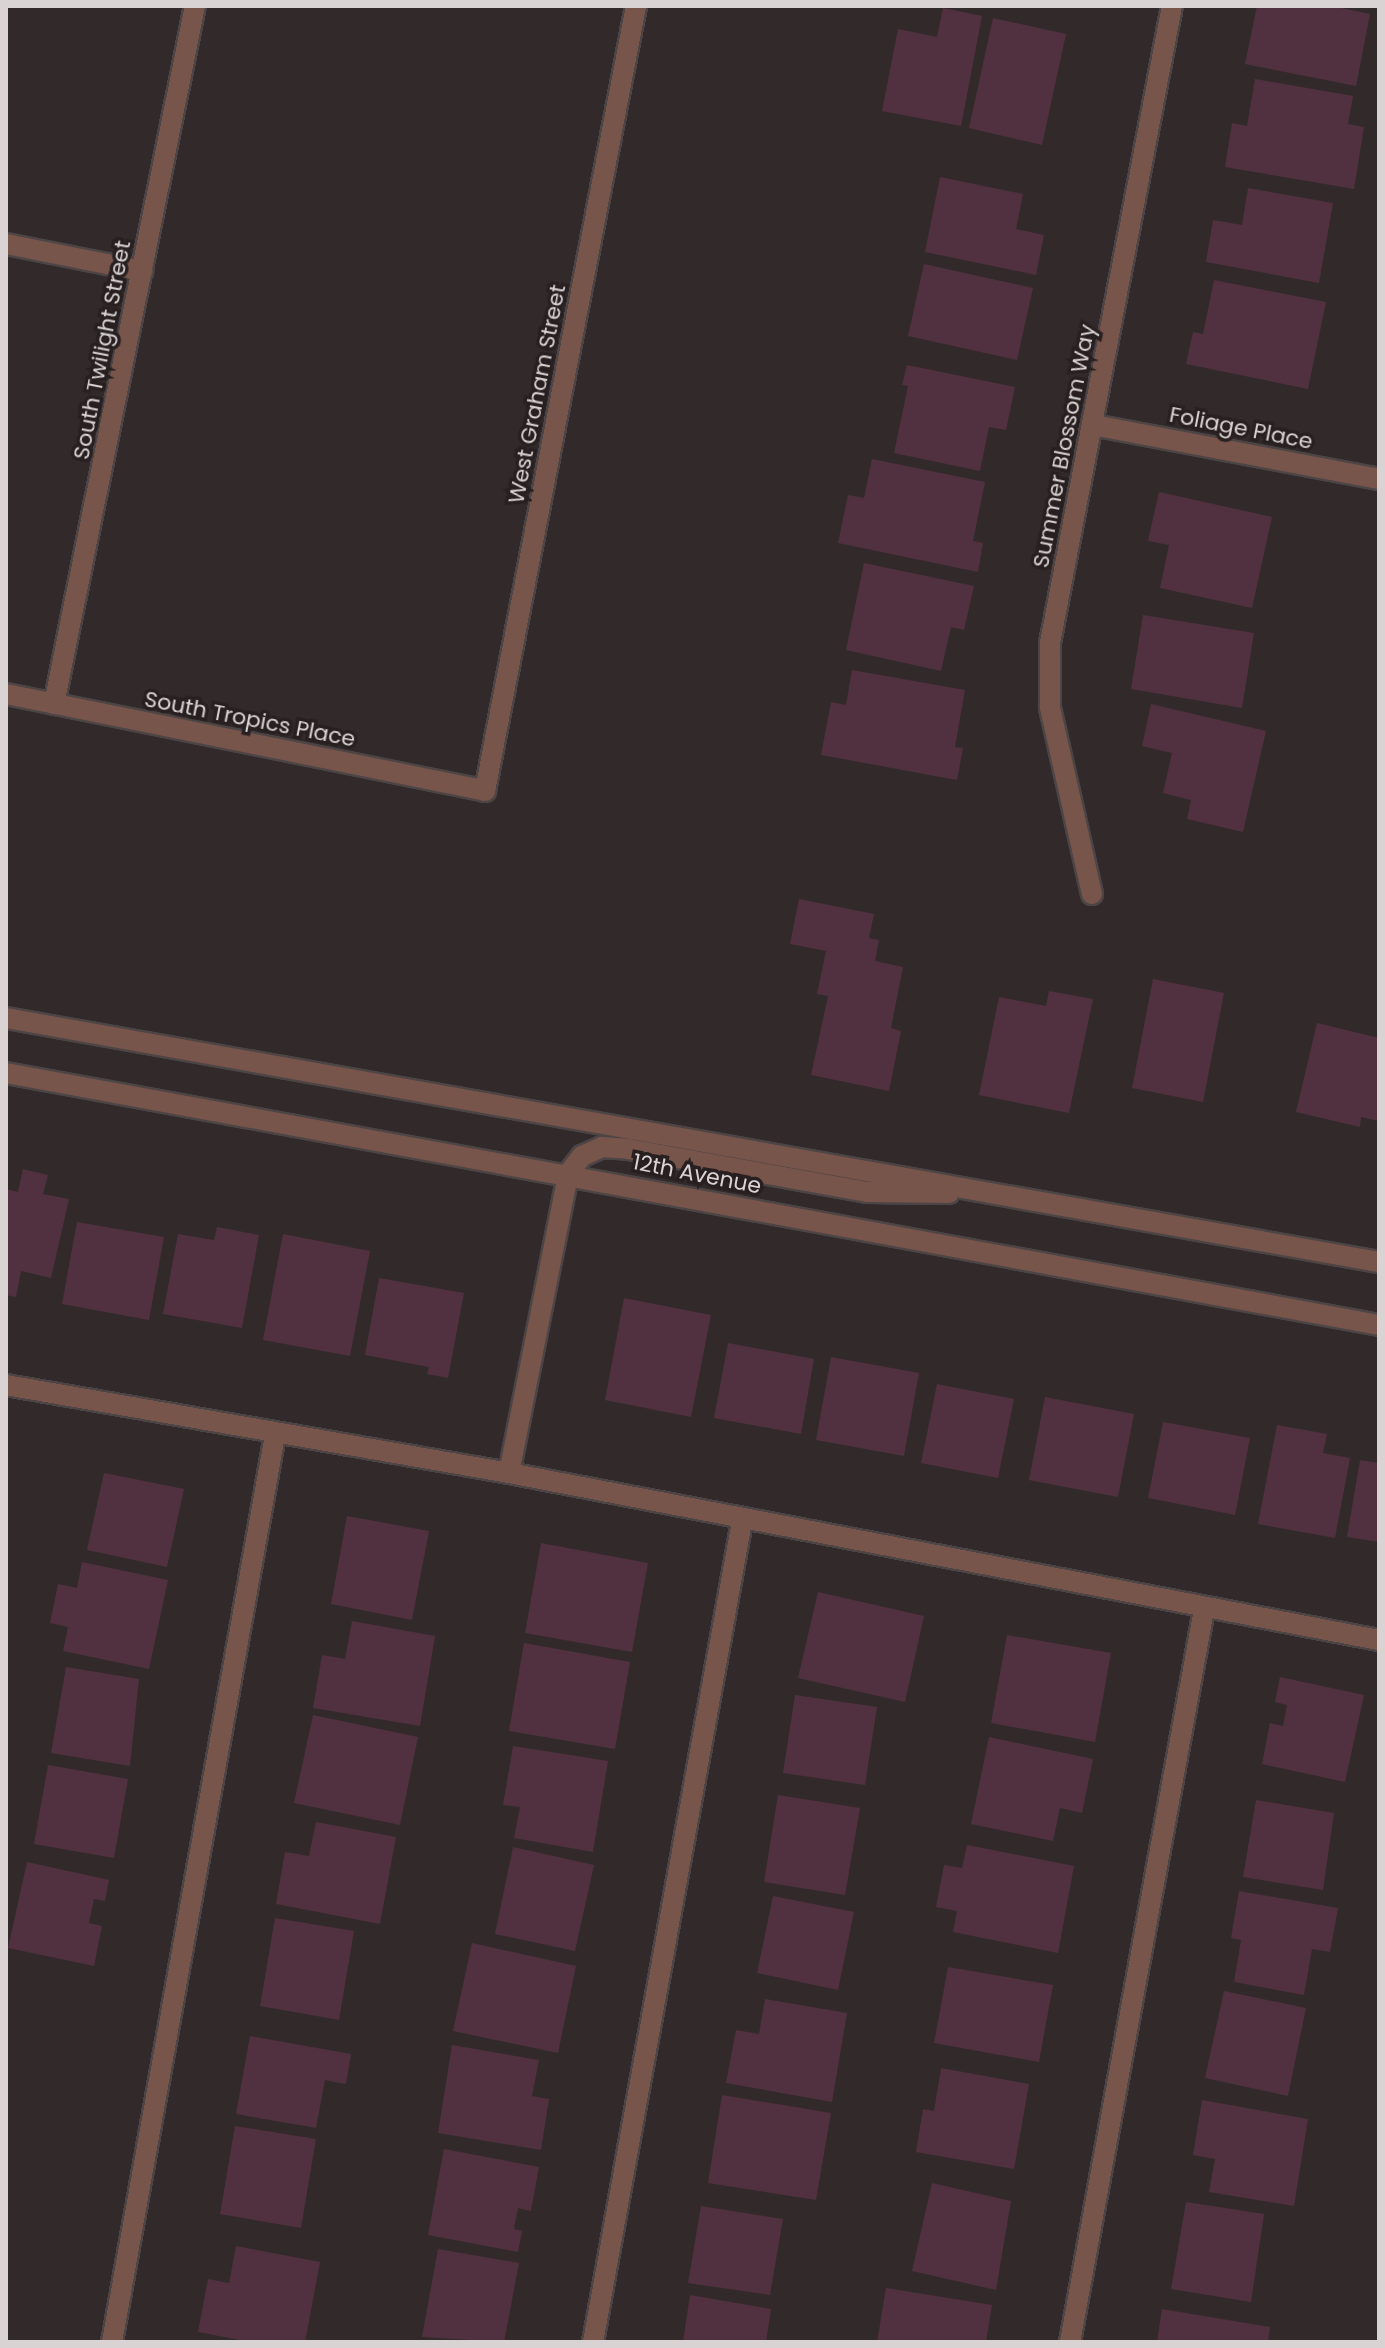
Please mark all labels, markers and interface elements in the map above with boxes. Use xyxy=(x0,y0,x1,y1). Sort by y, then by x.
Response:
street label: South Twilight Street xyxy=(68,238,136,462)
street label: West Graham Street xyxy=(503,282,571,506)
street label: Summer Blossom Way xyxy=(1027,322,1101,570)
street label: Foliage Place xyxy=(1167,401,1315,455)
street label: South Tropics Place xyxy=(142,686,358,752)
street label: 12th Avenue xyxy=(631,1149,763,1199)

